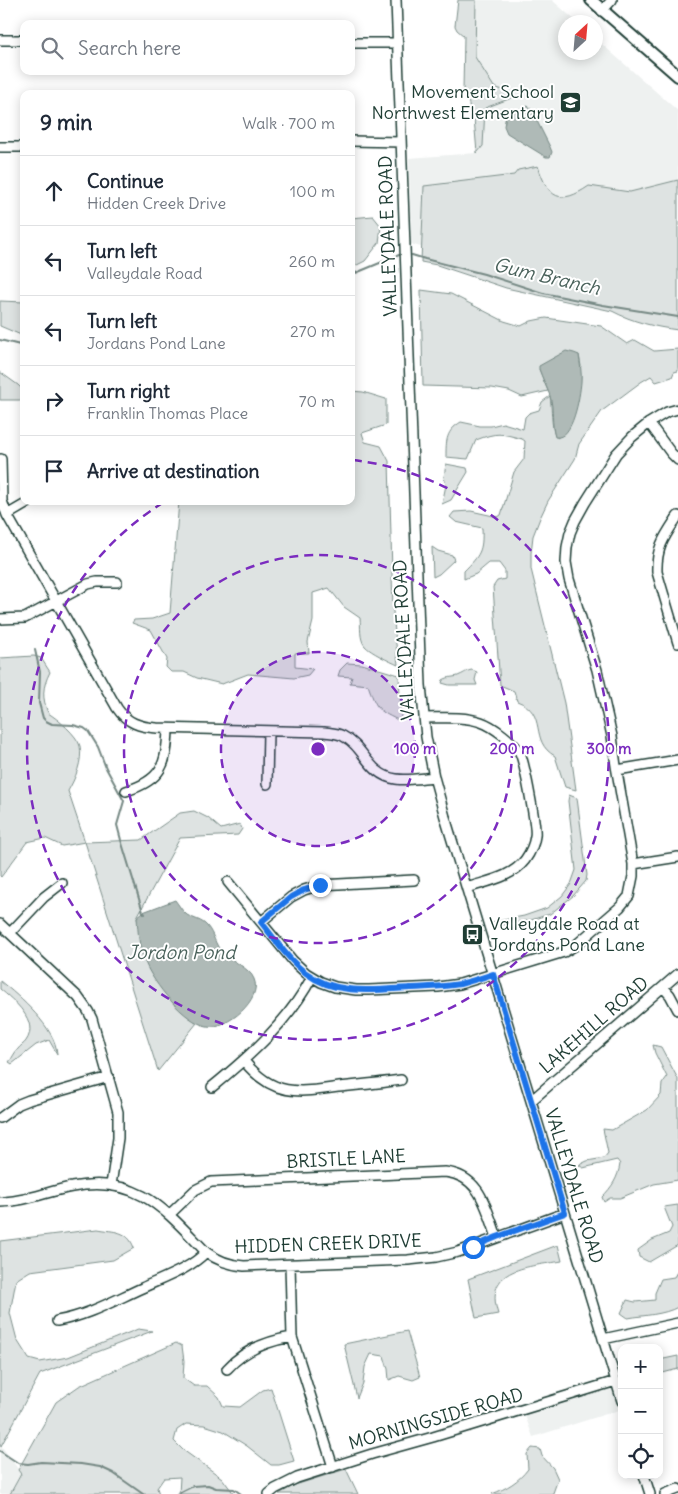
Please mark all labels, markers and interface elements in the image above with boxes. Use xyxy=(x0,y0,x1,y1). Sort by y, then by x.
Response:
north arrow xyxy=(558,15,603,60)
search box xyxy=(20,20,355,75)
icon: search xyxy=(38,34,66,62)
text: Search here xyxy=(78,36,181,60)
place label: Movement School Northwest Elementary xyxy=(372,80,554,124)
school or university icon: Movement School Northwest Elementary xyxy=(558,90,582,114)
text: 9 min xyxy=(40,109,92,136)
text: Walk · 700 m xyxy=(242,113,335,133)
street label: VALLEYDALE ROAD xyxy=(373,155,402,317)
text: Continue xyxy=(87,169,164,193)
icon: ahead xyxy=(40,177,68,205)
text: 100 m xyxy=(290,181,335,201)
text: Hidden Creek Drive xyxy=(87,193,226,213)
text: Turn left xyxy=(87,239,157,263)
icon: left xyxy=(40,247,68,275)
text: 260 m xyxy=(289,251,335,271)
water label: Gum Branch xyxy=(491,252,604,300)
text: Valleydale Road xyxy=(87,263,202,283)
text: Turn left xyxy=(87,309,157,333)
icon: left xyxy=(40,317,68,345)
text: 270 m xyxy=(290,321,335,341)
text: Jordans Pond Lane xyxy=(87,333,226,353)
text: Turn right xyxy=(87,379,170,403)
icon: right xyxy=(40,387,68,415)
text: 70 m xyxy=(299,391,335,411)
text: Franklin Thomas Place xyxy=(87,403,248,423)
icon: arrive xyxy=(40,457,68,485)
text: Arrive at destination xyxy=(87,459,260,483)
street label: VALLEYDALE ROAD xyxy=(388,559,419,721)
text: 100 m xyxy=(394,739,436,758)
text: 200 m xyxy=(490,739,534,758)
text: 300 m xyxy=(587,739,632,758)
centre of rings xyxy=(309,740,327,758)
route end xyxy=(309,874,332,897)
place label: Valleydale Road at Jordans Pond Lane xyxy=(489,912,645,956)
bus stop icon: Valleydale Road at Jordans Pond Lane xyxy=(461,922,485,946)
water label: Jordon Pond xyxy=(126,940,238,964)
street label: LAKEHILL ROAD xyxy=(534,971,653,1078)
street label: VALLEYDALE ROAD xyxy=(540,1105,609,1266)
street label: BRISTLE LANE xyxy=(286,1144,406,1173)
street label: HIDDEN CREEK DRIVE xyxy=(234,1229,422,1258)
route start xyxy=(462,1236,485,1259)
map controls xyxy=(618,1344,663,1479)
button: + xyxy=(618,1344,663,1389)
street label: MORNINGSIDE ROAD xyxy=(346,1383,526,1454)
button: − xyxy=(618,1389,663,1434)
button: locate xyxy=(618,1434,663,1479)

